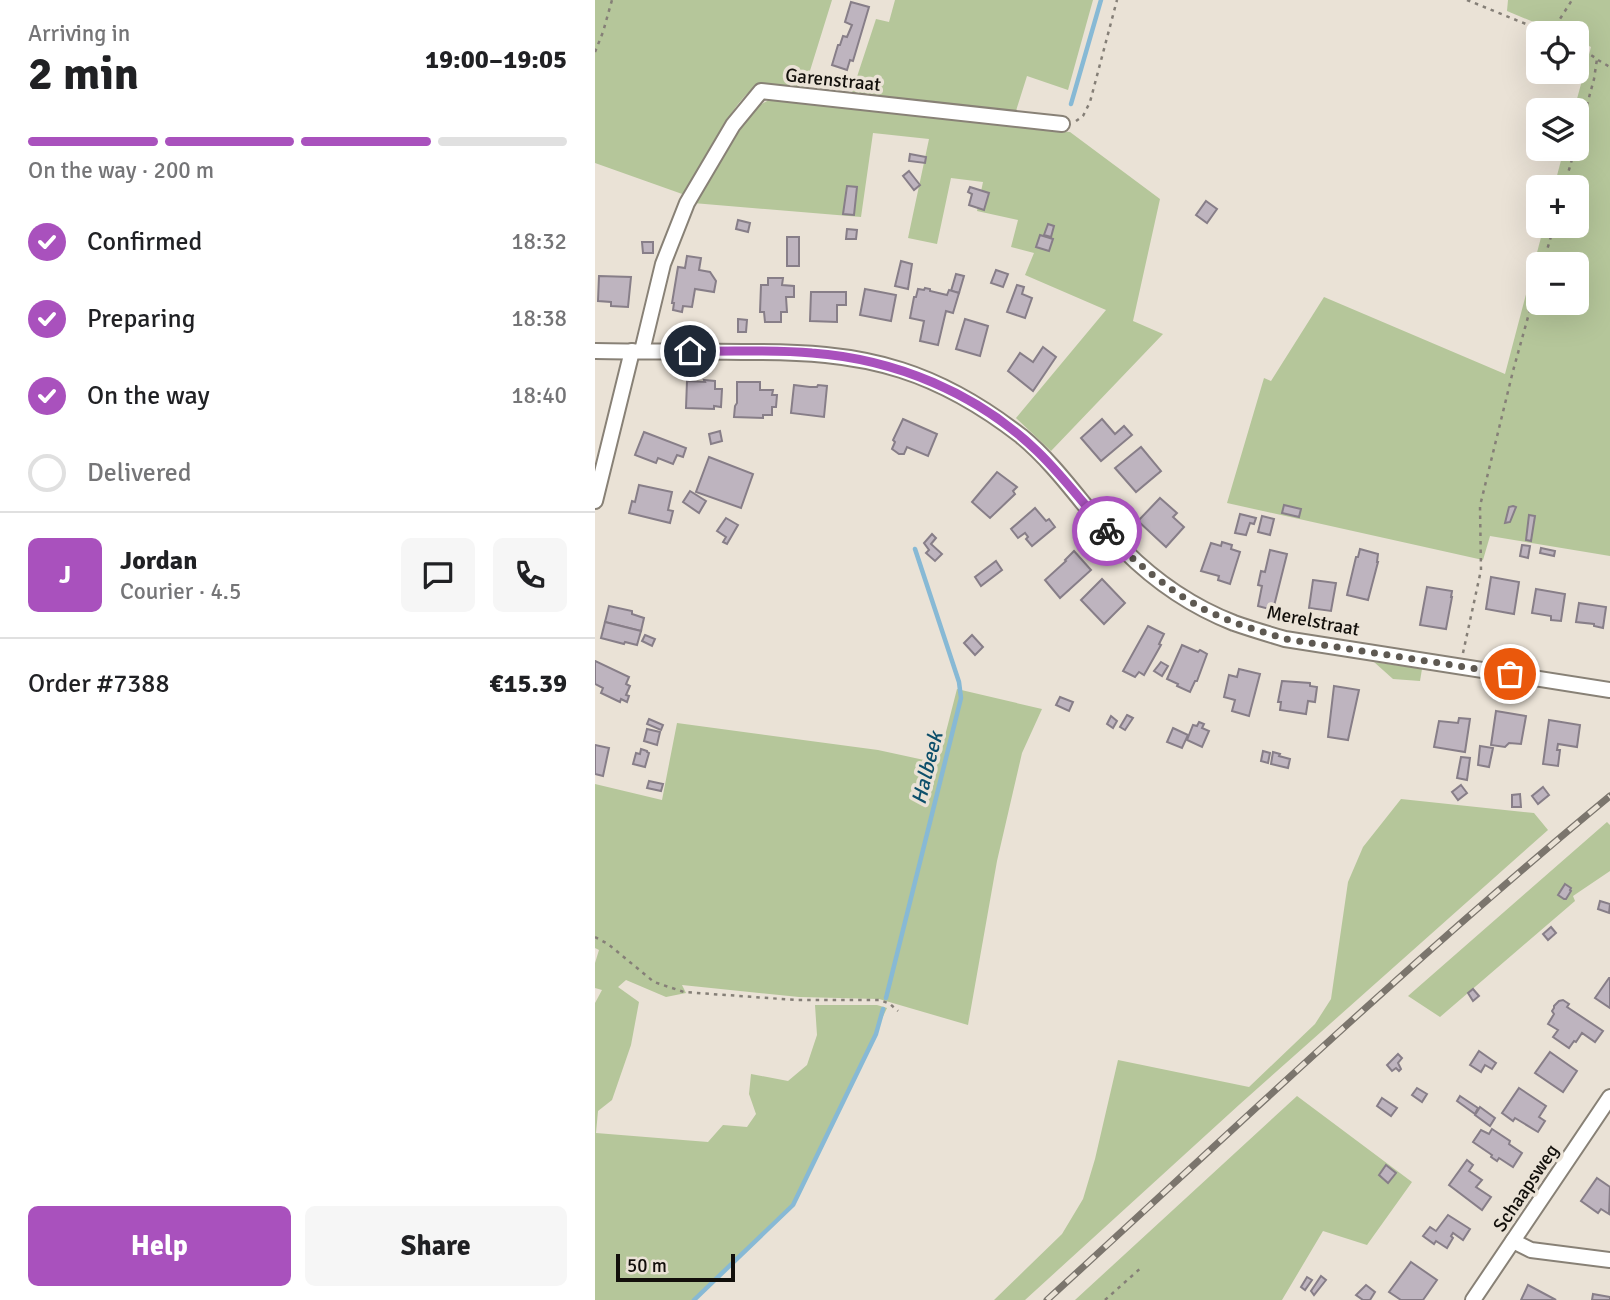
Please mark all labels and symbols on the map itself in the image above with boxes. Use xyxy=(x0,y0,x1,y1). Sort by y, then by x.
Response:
street label: Garenstraat xyxy=(784,63,882,97)
pin xyxy=(660,321,720,381)
courier xyxy=(1072,496,1142,566)
street label: Merelstraat xyxy=(1265,600,1362,642)
pin xyxy=(1480,644,1540,704)
water label: Halbeek xyxy=(905,727,949,807)
street label: Schaapsweg xyxy=(1488,1140,1564,1236)
scale bar xyxy=(616,1251,735,1283)

